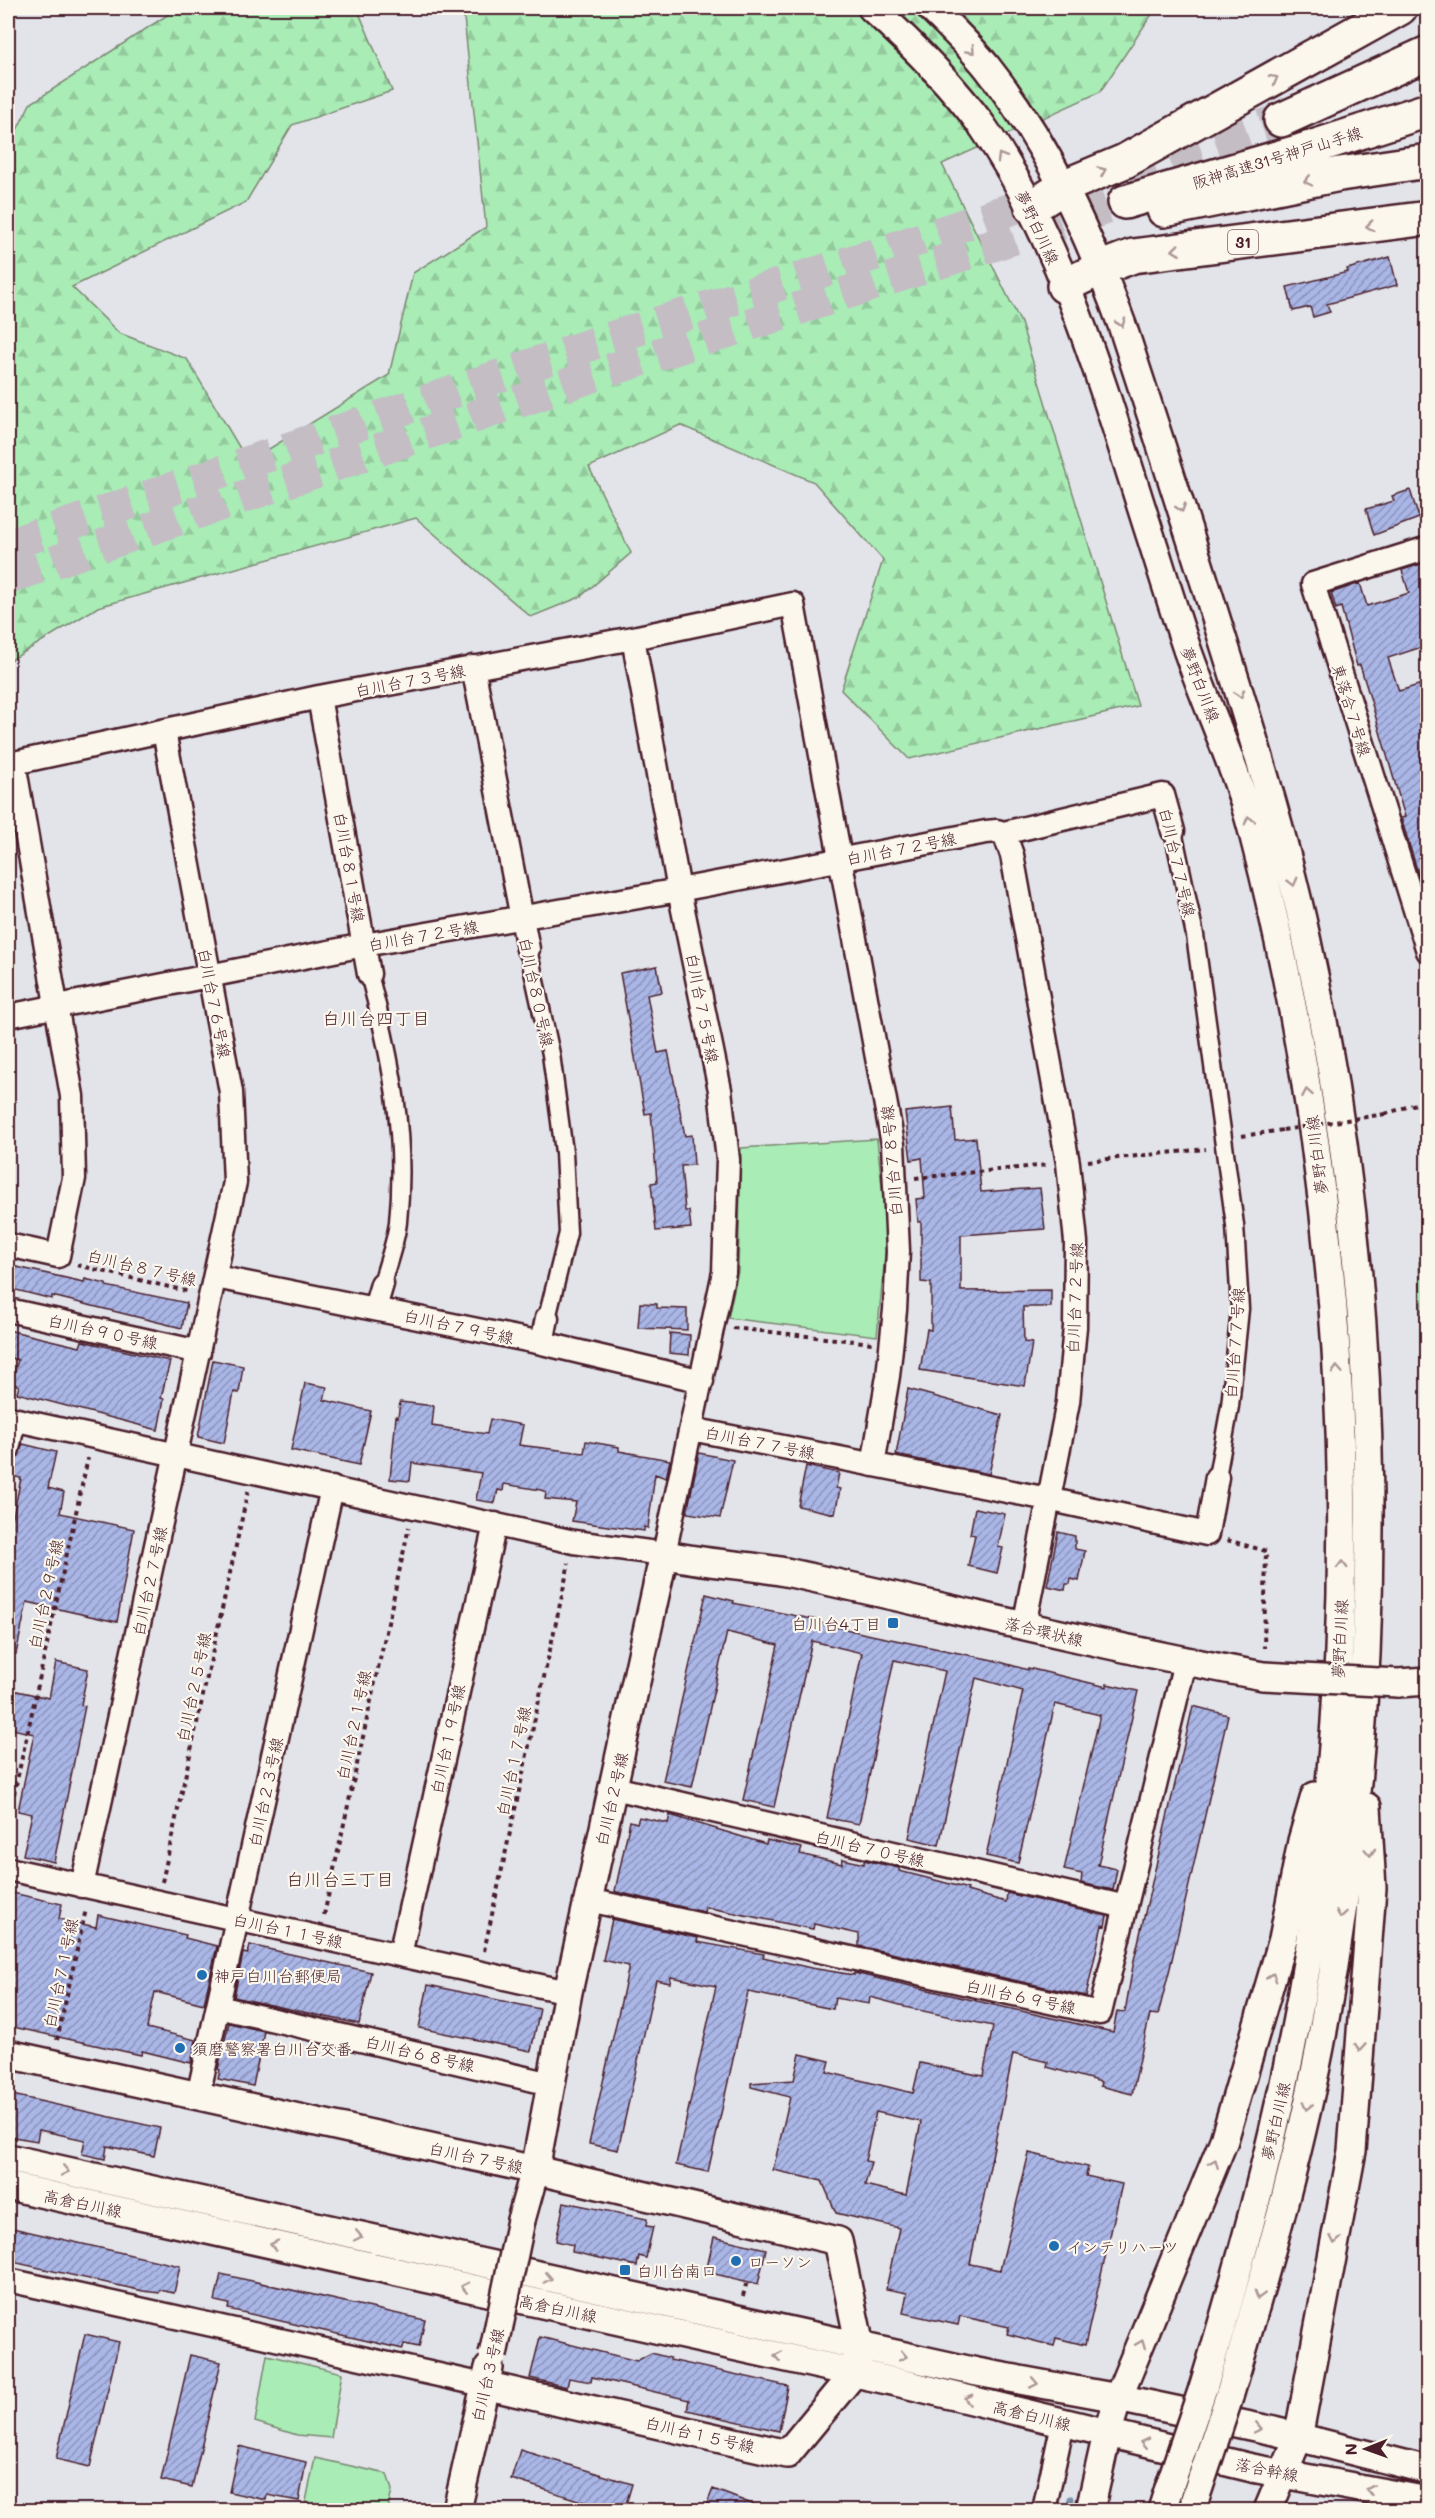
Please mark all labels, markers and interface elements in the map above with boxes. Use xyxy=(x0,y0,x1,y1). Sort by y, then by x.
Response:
one-way arrow xyxy=(964,43,975,54)
one-way arrow xyxy=(1268,75,1278,86)
street label: 阪神高速31号神戸山手線 xyxy=(1190,121,1364,193)
one-way arrow xyxy=(997,153,1009,163)
one-way arrow xyxy=(1096,166,1107,178)
one-way arrow xyxy=(1303,174,1313,187)
street label: 夢野白川線 xyxy=(1012,186,1064,268)
one-way arrow xyxy=(1365,220,1374,232)
road number: 31 xyxy=(1228,230,1258,254)
one-way arrow xyxy=(1172,244,1181,256)
one-way arrow xyxy=(1114,317,1127,328)
one-way arrow xyxy=(1174,502,1186,513)
street label: 夢野白川線 xyxy=(1177,643,1225,725)
street label: 白川台７３号線 xyxy=(353,659,467,701)
street label: 東落合７号線 xyxy=(1328,661,1376,759)
one-way arrow xyxy=(1233,688,1245,699)
street label: 白川台７７号線 xyxy=(1155,805,1201,919)
street label: 白川台８１号線 xyxy=(330,810,370,924)
one-way arrow xyxy=(1244,815,1256,826)
street label: 白川台７２号線 xyxy=(844,827,958,869)
one-way arrow xyxy=(1285,877,1298,887)
street label: 白川台７２号線 xyxy=(366,915,480,955)
street label: 白川台８０号線 xyxy=(515,935,559,1049)
street label: 白川台７６号線 xyxy=(194,946,236,1060)
street label: 白川台７５号線 xyxy=(682,951,724,1065)
district label: 白川台四丁目 xyxy=(322,1006,430,1030)
one-way arrow xyxy=(1301,1088,1314,1098)
street label: 白川台７８号線 xyxy=(876,1104,906,1218)
street label: 夢野白川線 xyxy=(1301,1114,1331,1196)
street label: 白川台７２号線 xyxy=(1062,1242,1086,1354)
street label: 白川台８７号線 xyxy=(85,1244,199,1290)
street label: 白川台７７号線 xyxy=(1220,1286,1248,1400)
street label: 白川台７９号線 xyxy=(402,1304,516,1348)
street label: 白川台９０号線 xyxy=(46,1309,160,1353)
one-way arrow xyxy=(1331,1365,1344,1374)
street label: 白川台７７号線 xyxy=(703,1421,817,1463)
street label: 白川台２７号線 xyxy=(127,1524,171,1638)
street label: 白川台２９号線 xyxy=(23,1537,67,1651)
one-way arrow xyxy=(1336,1560,1348,1569)
street label: 夢野白川線 xyxy=(1326,1598,1352,1680)
street label: 落合環状線 xyxy=(1003,1612,1085,1650)
place label: 白川台4丁目 xyxy=(792,1613,881,1634)
marker: 白川台4丁目 xyxy=(886,1616,900,1630)
street label: 白川台２５号線 xyxy=(171,1630,215,1744)
street label: 白川台２１号線 xyxy=(331,1668,375,1782)
street label: 白川台１９号線 xyxy=(425,1682,469,1796)
street label: 白川台１７号線 xyxy=(491,1704,535,1818)
street label: 白川台２３号線 xyxy=(243,1735,287,1849)
street label: 白川台２号線 xyxy=(590,1750,632,1848)
street label: 白川台７０号線 xyxy=(813,1825,927,1871)
one-way arrow xyxy=(1363,1848,1376,1857)
district label: 白川台三丁目 xyxy=(286,1867,394,1891)
street label: 白川台１１号線 xyxy=(231,1908,345,1952)
one-way arrow xyxy=(1336,1909,1348,1919)
street label: 白川台７１号線 xyxy=(38,1916,82,2030)
place label: 神戸白川台郵便局 xyxy=(214,1965,342,1986)
marker: 神戸白川台郵便局 xyxy=(195,1968,209,1982)
one-way arrow xyxy=(1265,1972,1277,1983)
street label: 白川台６９号線 xyxy=(964,1974,1078,2018)
street label: 白川台６８号線 xyxy=(363,2030,477,2076)
place label: 須磨警察署白川台交番 xyxy=(192,2038,352,2059)
marker: 須磨警察署白川台交番 xyxy=(173,2041,187,2055)
one-way arrow xyxy=(1354,2042,1367,2051)
street label: 夢野白川線 xyxy=(1256,2080,1294,2162)
one-way arrow xyxy=(1301,2101,1314,2111)
street label: 白川台７号線 xyxy=(427,2137,525,2177)
one-way arrow xyxy=(1207,2158,1219,2169)
one-way arrow xyxy=(59,2164,69,2177)
street label: 高倉白川線 xyxy=(42,2184,124,2222)
one-way arrow xyxy=(352,2228,362,2241)
one-way arrow xyxy=(1329,2234,1342,2244)
place label: インテリハーツ xyxy=(1066,2236,1179,2257)
one-way arrow xyxy=(270,2239,280,2252)
marker: インテリハーツ xyxy=(1047,2239,1061,2253)
place label: ローソン xyxy=(748,2251,812,2272)
marker: ローソン xyxy=(729,2254,743,2268)
place label: 白川台南口 xyxy=(637,2260,717,2281)
marker: 白川台南口 xyxy=(618,2263,632,2277)
one-way arrow xyxy=(543,2270,553,2283)
one-way arrow xyxy=(460,2281,470,2294)
street label: 高倉白川線 xyxy=(517,2289,599,2327)
one-way arrow xyxy=(1254,2289,1266,2300)
street label: 白川台３号線 xyxy=(466,2326,508,2424)
one-way arrow xyxy=(1134,2339,1146,2350)
one-way arrow xyxy=(897,2348,907,2361)
one-way arrow xyxy=(773,2351,783,2364)
one-way arrow xyxy=(1029,2376,1039,2389)
one-way arrow xyxy=(964,2394,974,2407)
street label: 高倉白川線 xyxy=(991,2395,1073,2435)
street label: 白川台１５号線 xyxy=(643,2411,757,2457)
north arrow xyxy=(1336,2419,1396,2479)
one-way arrow xyxy=(1252,2420,1262,2433)
one-way arrow xyxy=(1140,2437,1150,2450)
text: N xyxy=(1340,2443,1361,2456)
street label: 落合幹線 xyxy=(1234,2453,1300,2485)
one-way arrow xyxy=(1365,2484,1375,2497)

